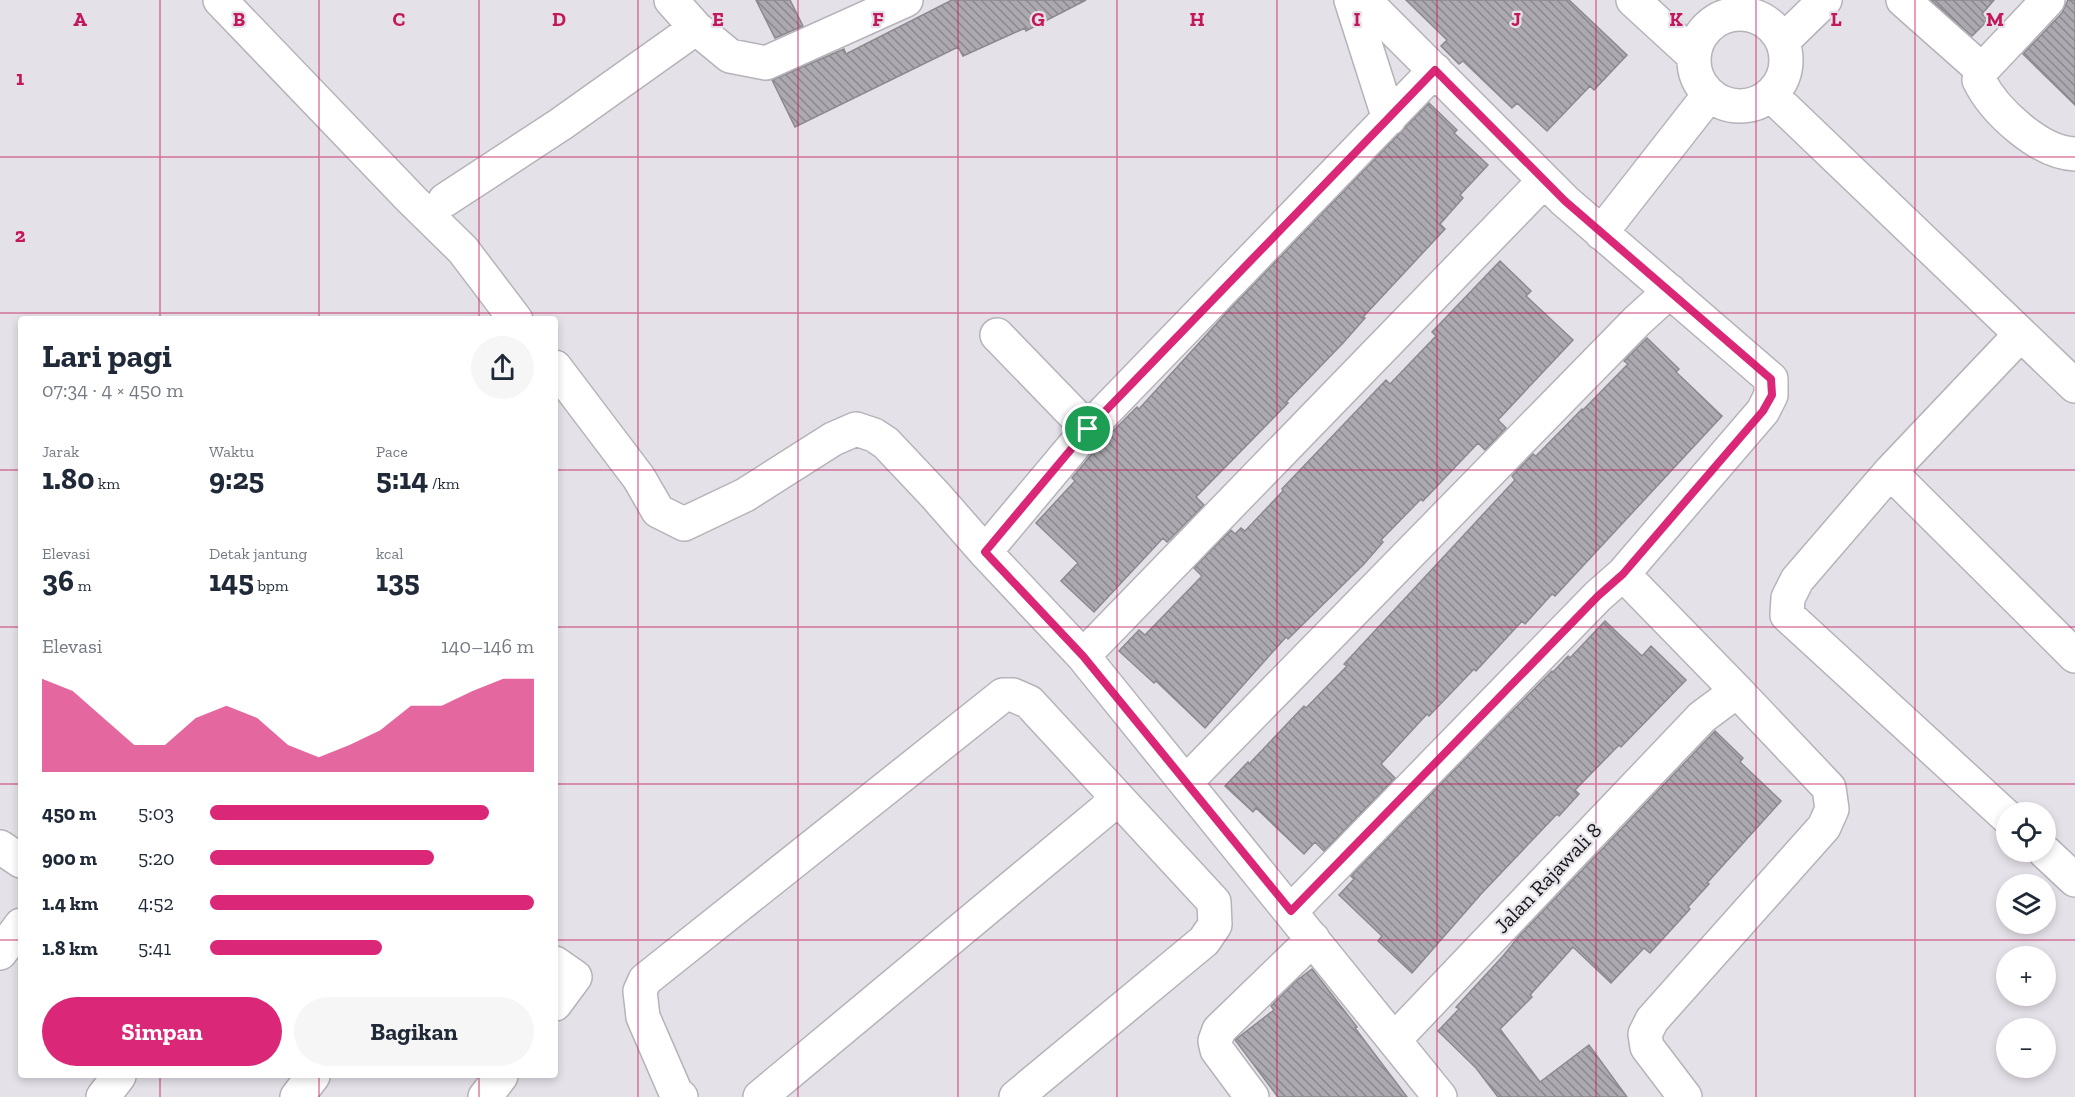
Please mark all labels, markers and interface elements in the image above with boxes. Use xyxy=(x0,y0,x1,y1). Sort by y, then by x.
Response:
text: A xyxy=(73,7,87,31)
text: B xyxy=(233,7,245,31)
text: C xyxy=(393,7,406,31)
text: D xyxy=(552,7,566,31)
text: E xyxy=(712,7,724,31)
text: F xyxy=(872,7,884,31)
text: G xyxy=(1031,7,1045,31)
text: H xyxy=(1189,7,1205,31)
text: I xyxy=(1353,7,1361,31)
text: J xyxy=(1511,7,1521,31)
text: K xyxy=(1669,7,1683,31)
text: L xyxy=(1830,7,1842,31)
text: M xyxy=(1986,7,2004,31)
text: 1 xyxy=(16,66,24,90)
text: 2 xyxy=(15,223,26,247)
text: Lari pagi xyxy=(42,336,172,375)
button: share xyxy=(471,336,534,399)
text: 07:34 · 4 × 450 m xyxy=(42,378,183,402)
pin xyxy=(1062,403,1113,454)
icon: arrive xyxy=(1071,412,1104,445)
text: Jarak xyxy=(42,442,79,461)
text: Waktu xyxy=(209,442,254,461)
text: Pace xyxy=(376,442,408,461)
text: 1.80 xyxy=(42,461,94,497)
text: 9:25 xyxy=(209,461,264,497)
text: 5:14 xyxy=(376,461,428,497)
text: km xyxy=(94,474,120,493)
text: /km xyxy=(428,474,460,493)
text: Elevasi xyxy=(42,544,90,563)
text: Detak jantung xyxy=(209,544,307,563)
text: kcal xyxy=(376,544,403,563)
text: 36 xyxy=(42,563,74,599)
text: 145 xyxy=(209,563,254,599)
text: 135 xyxy=(376,563,420,599)
text: m xyxy=(74,576,92,595)
text: bpm xyxy=(254,576,289,595)
text: Elevasi xyxy=(42,634,102,658)
text: 140–146 m xyxy=(441,634,534,658)
text: 450 m xyxy=(42,801,97,825)
text: 5:03 xyxy=(138,801,174,825)
map controls xyxy=(1996,802,2056,1078)
button: locate xyxy=(1996,802,2056,862)
street label: Jalan Rajawali 8 xyxy=(1489,817,1607,939)
text: 900 m xyxy=(42,846,97,870)
text: 5:20 xyxy=(138,846,175,870)
button: layers xyxy=(1996,874,2056,934)
text: 1.4 km xyxy=(42,891,98,915)
text: 4:52 xyxy=(138,891,174,915)
text: 1.8 km xyxy=(42,936,98,960)
text: 5:41 xyxy=(138,936,171,960)
button: + xyxy=(1996,946,2056,1006)
button: Simpan xyxy=(42,997,282,1066)
button: Bagikan xyxy=(294,997,534,1066)
button: − xyxy=(1996,1018,2056,1078)

